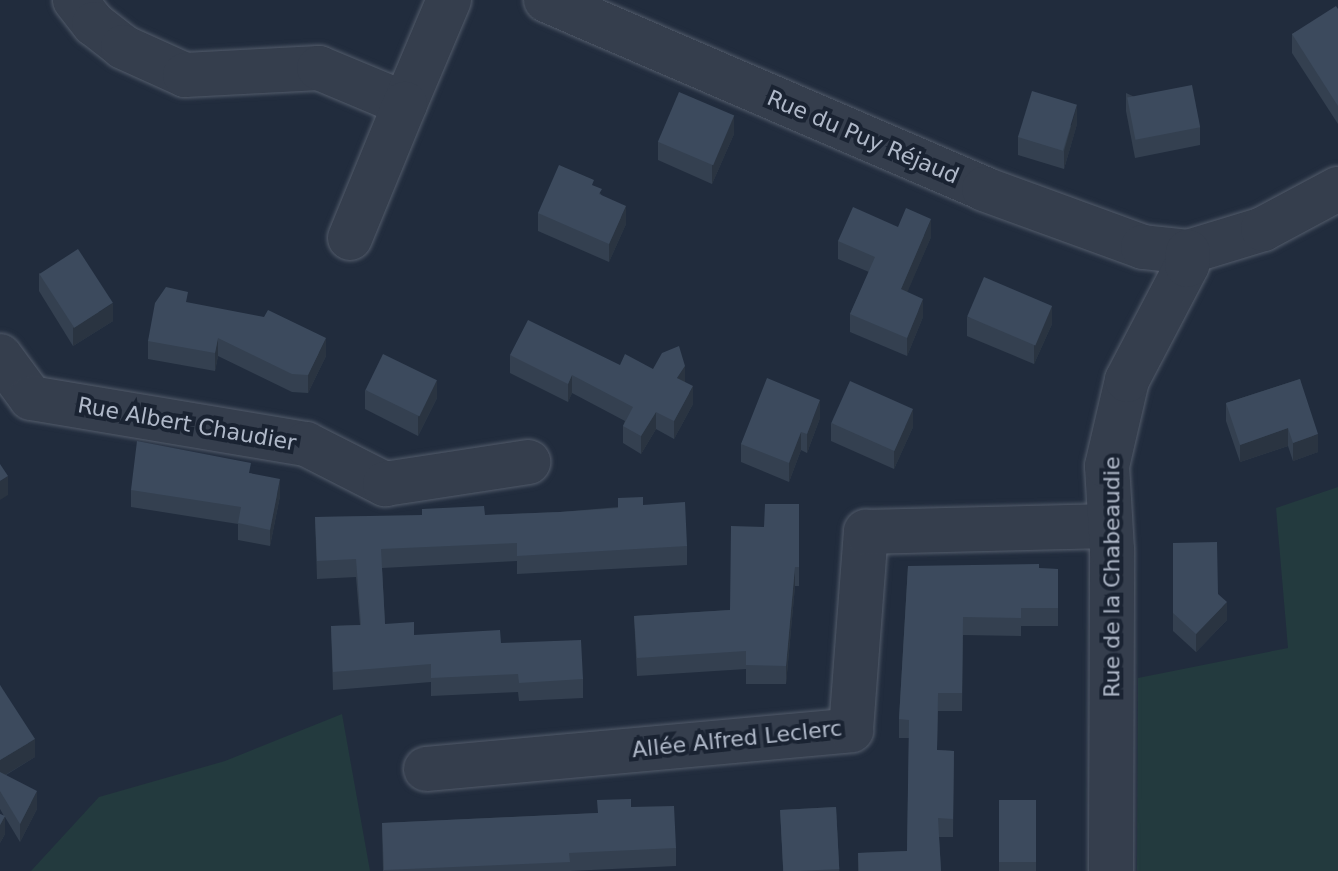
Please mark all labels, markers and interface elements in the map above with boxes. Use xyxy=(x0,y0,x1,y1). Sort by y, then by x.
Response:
street label: Rue du Puy Réjaud xyxy=(763,85,963,189)
street label: Rue Albert Chaudier xyxy=(76,392,298,456)
street label: Rue de la Chabeaudie xyxy=(1099,456,1125,698)
street label: Allée Alfred Leclerc xyxy=(631,715,843,763)

